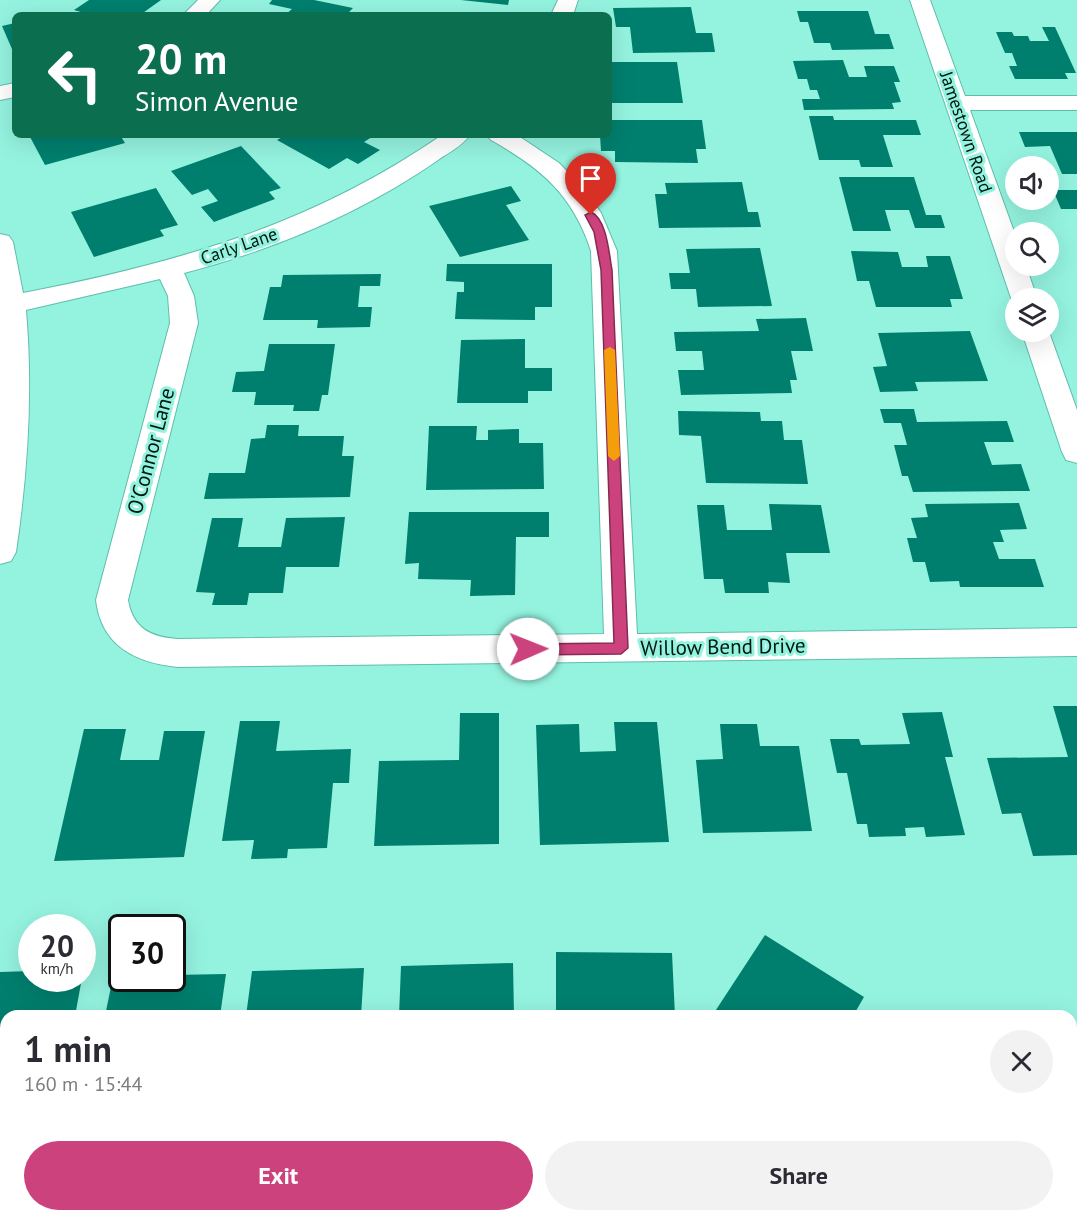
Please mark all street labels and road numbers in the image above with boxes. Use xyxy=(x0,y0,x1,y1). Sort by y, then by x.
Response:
street label: Jamestown Road xyxy=(935,67,998,196)
street label: Carly Lane xyxy=(197,222,280,269)
street label: O'Connor Lane xyxy=(121,385,180,517)
street label: Willow Bend Drive xyxy=(640,632,806,661)

